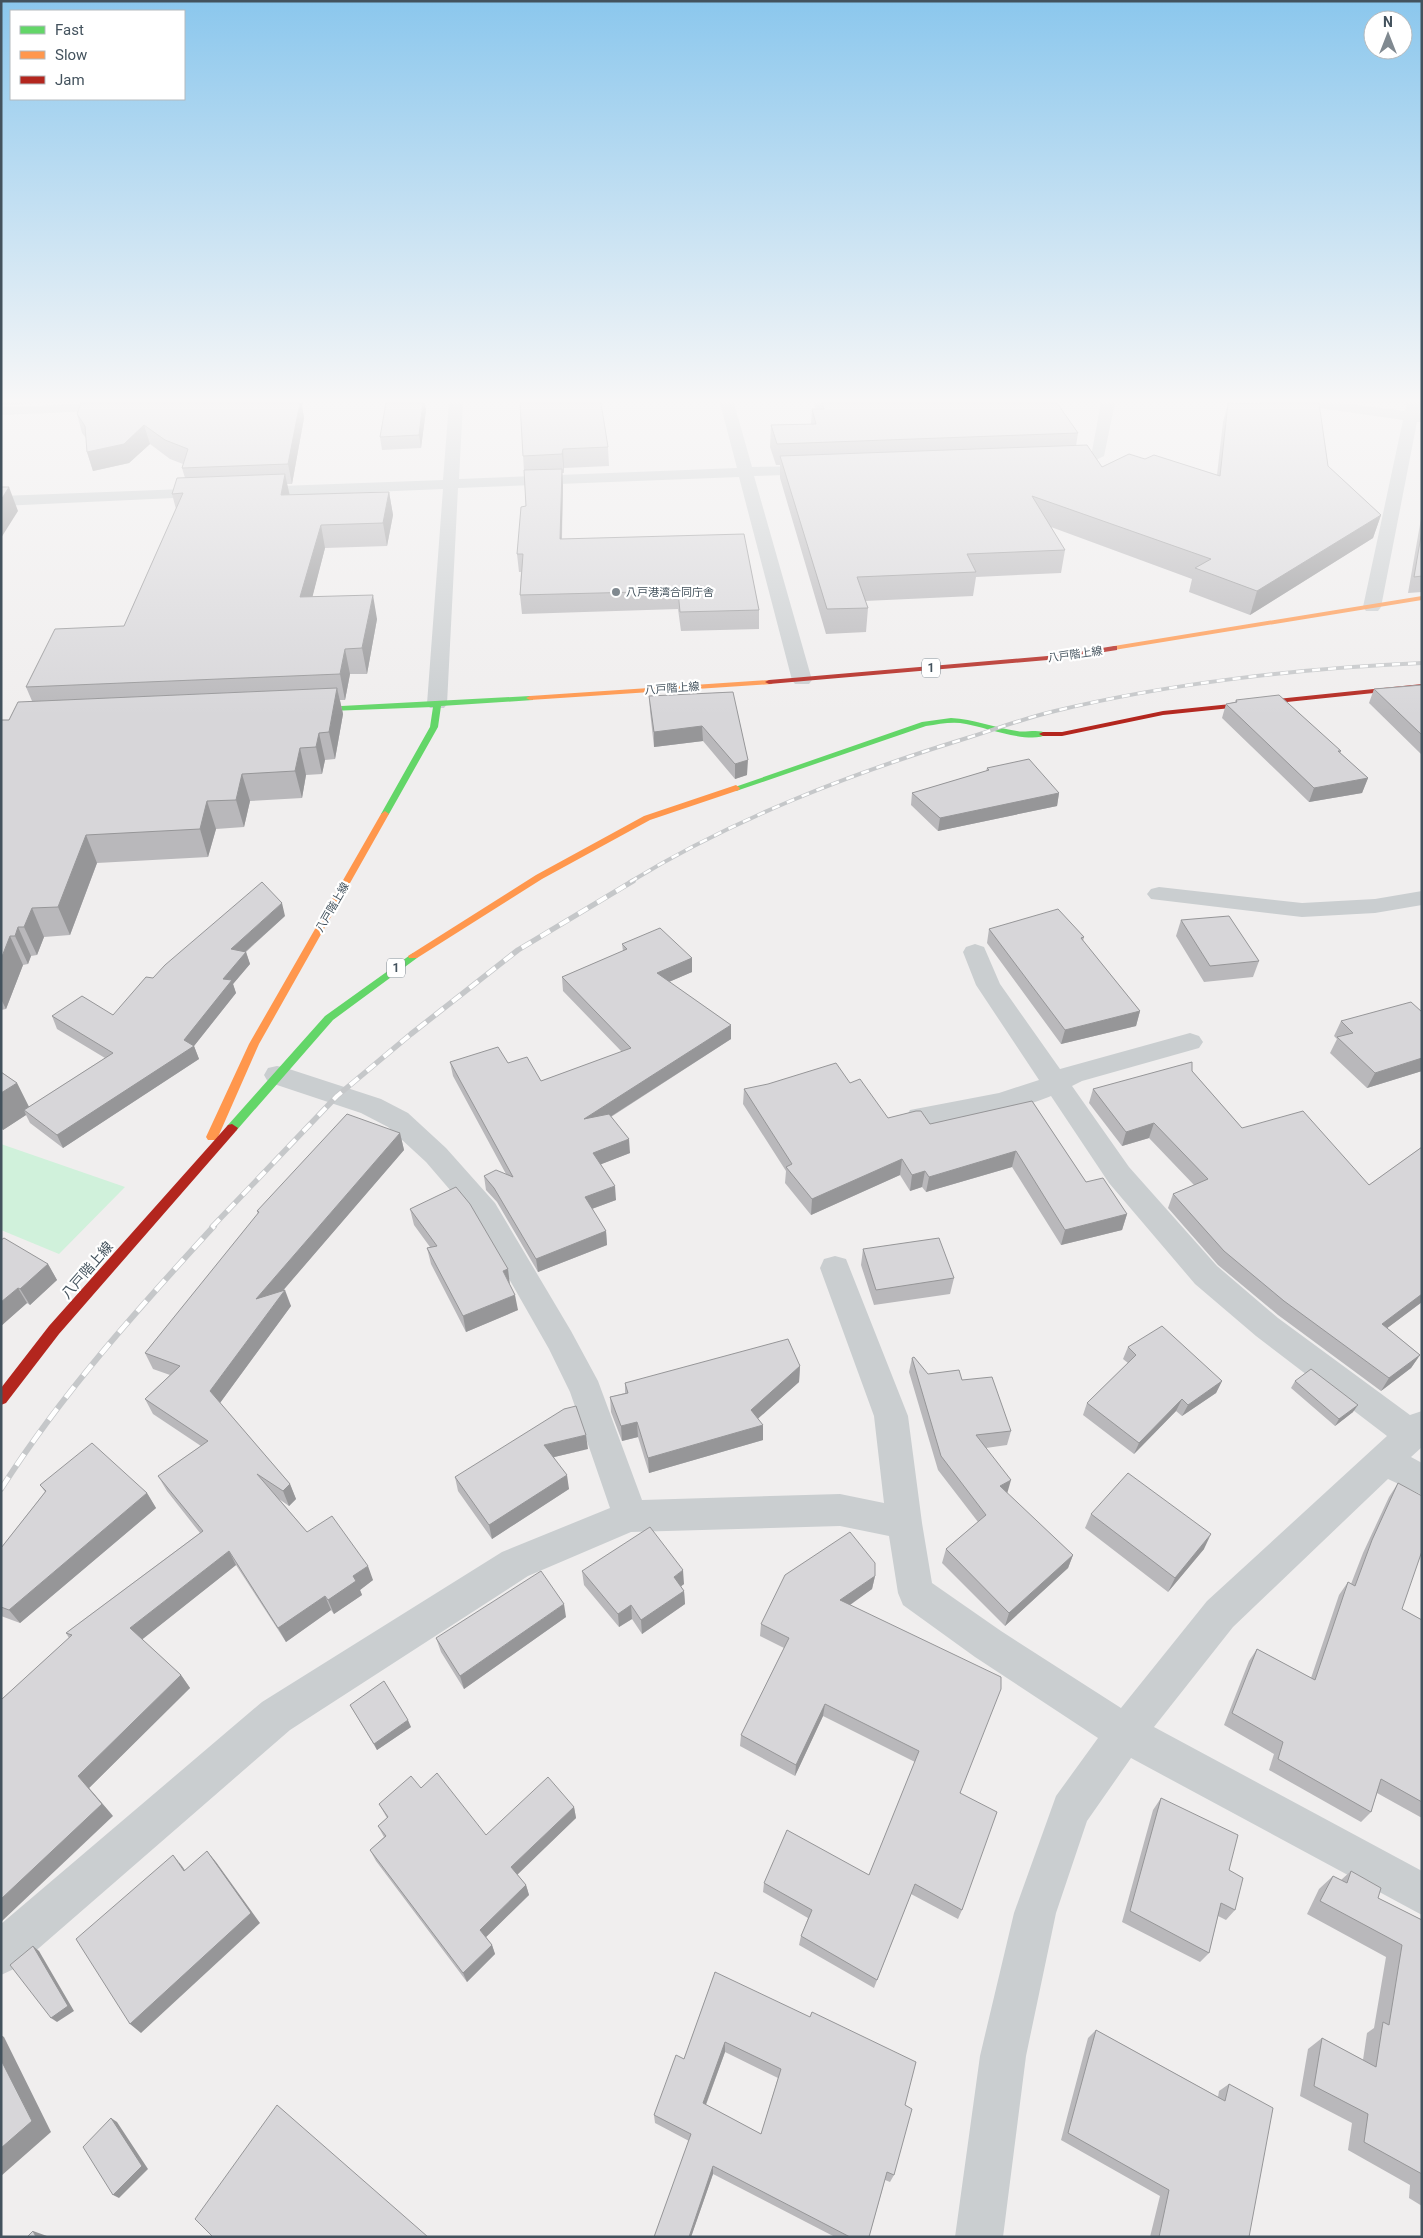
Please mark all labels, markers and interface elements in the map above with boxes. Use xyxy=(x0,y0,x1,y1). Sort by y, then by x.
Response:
legend xyxy=(10,10,185,100)
north arrow xyxy=(1363,10,1413,60)
text: N xyxy=(1383,14,1393,30)
text: Fast xyxy=(55,21,84,39)
text: Slow xyxy=(55,46,87,64)
text: Jam xyxy=(55,71,85,89)
marker: 八戸港湾合同庁舎 xyxy=(610,586,622,598)
place label: 八戸港湾合同庁舎 xyxy=(626,586,714,599)
street label: 八戸階上線 xyxy=(1047,644,1103,665)
road number: 1 xyxy=(922,658,940,678)
street label: 八戸階上線 xyxy=(644,680,700,697)
street label: 八戸階上線 xyxy=(313,880,352,934)
road number: 1 xyxy=(387,958,405,978)
street label: 八戸階上線 xyxy=(58,1238,116,1302)

